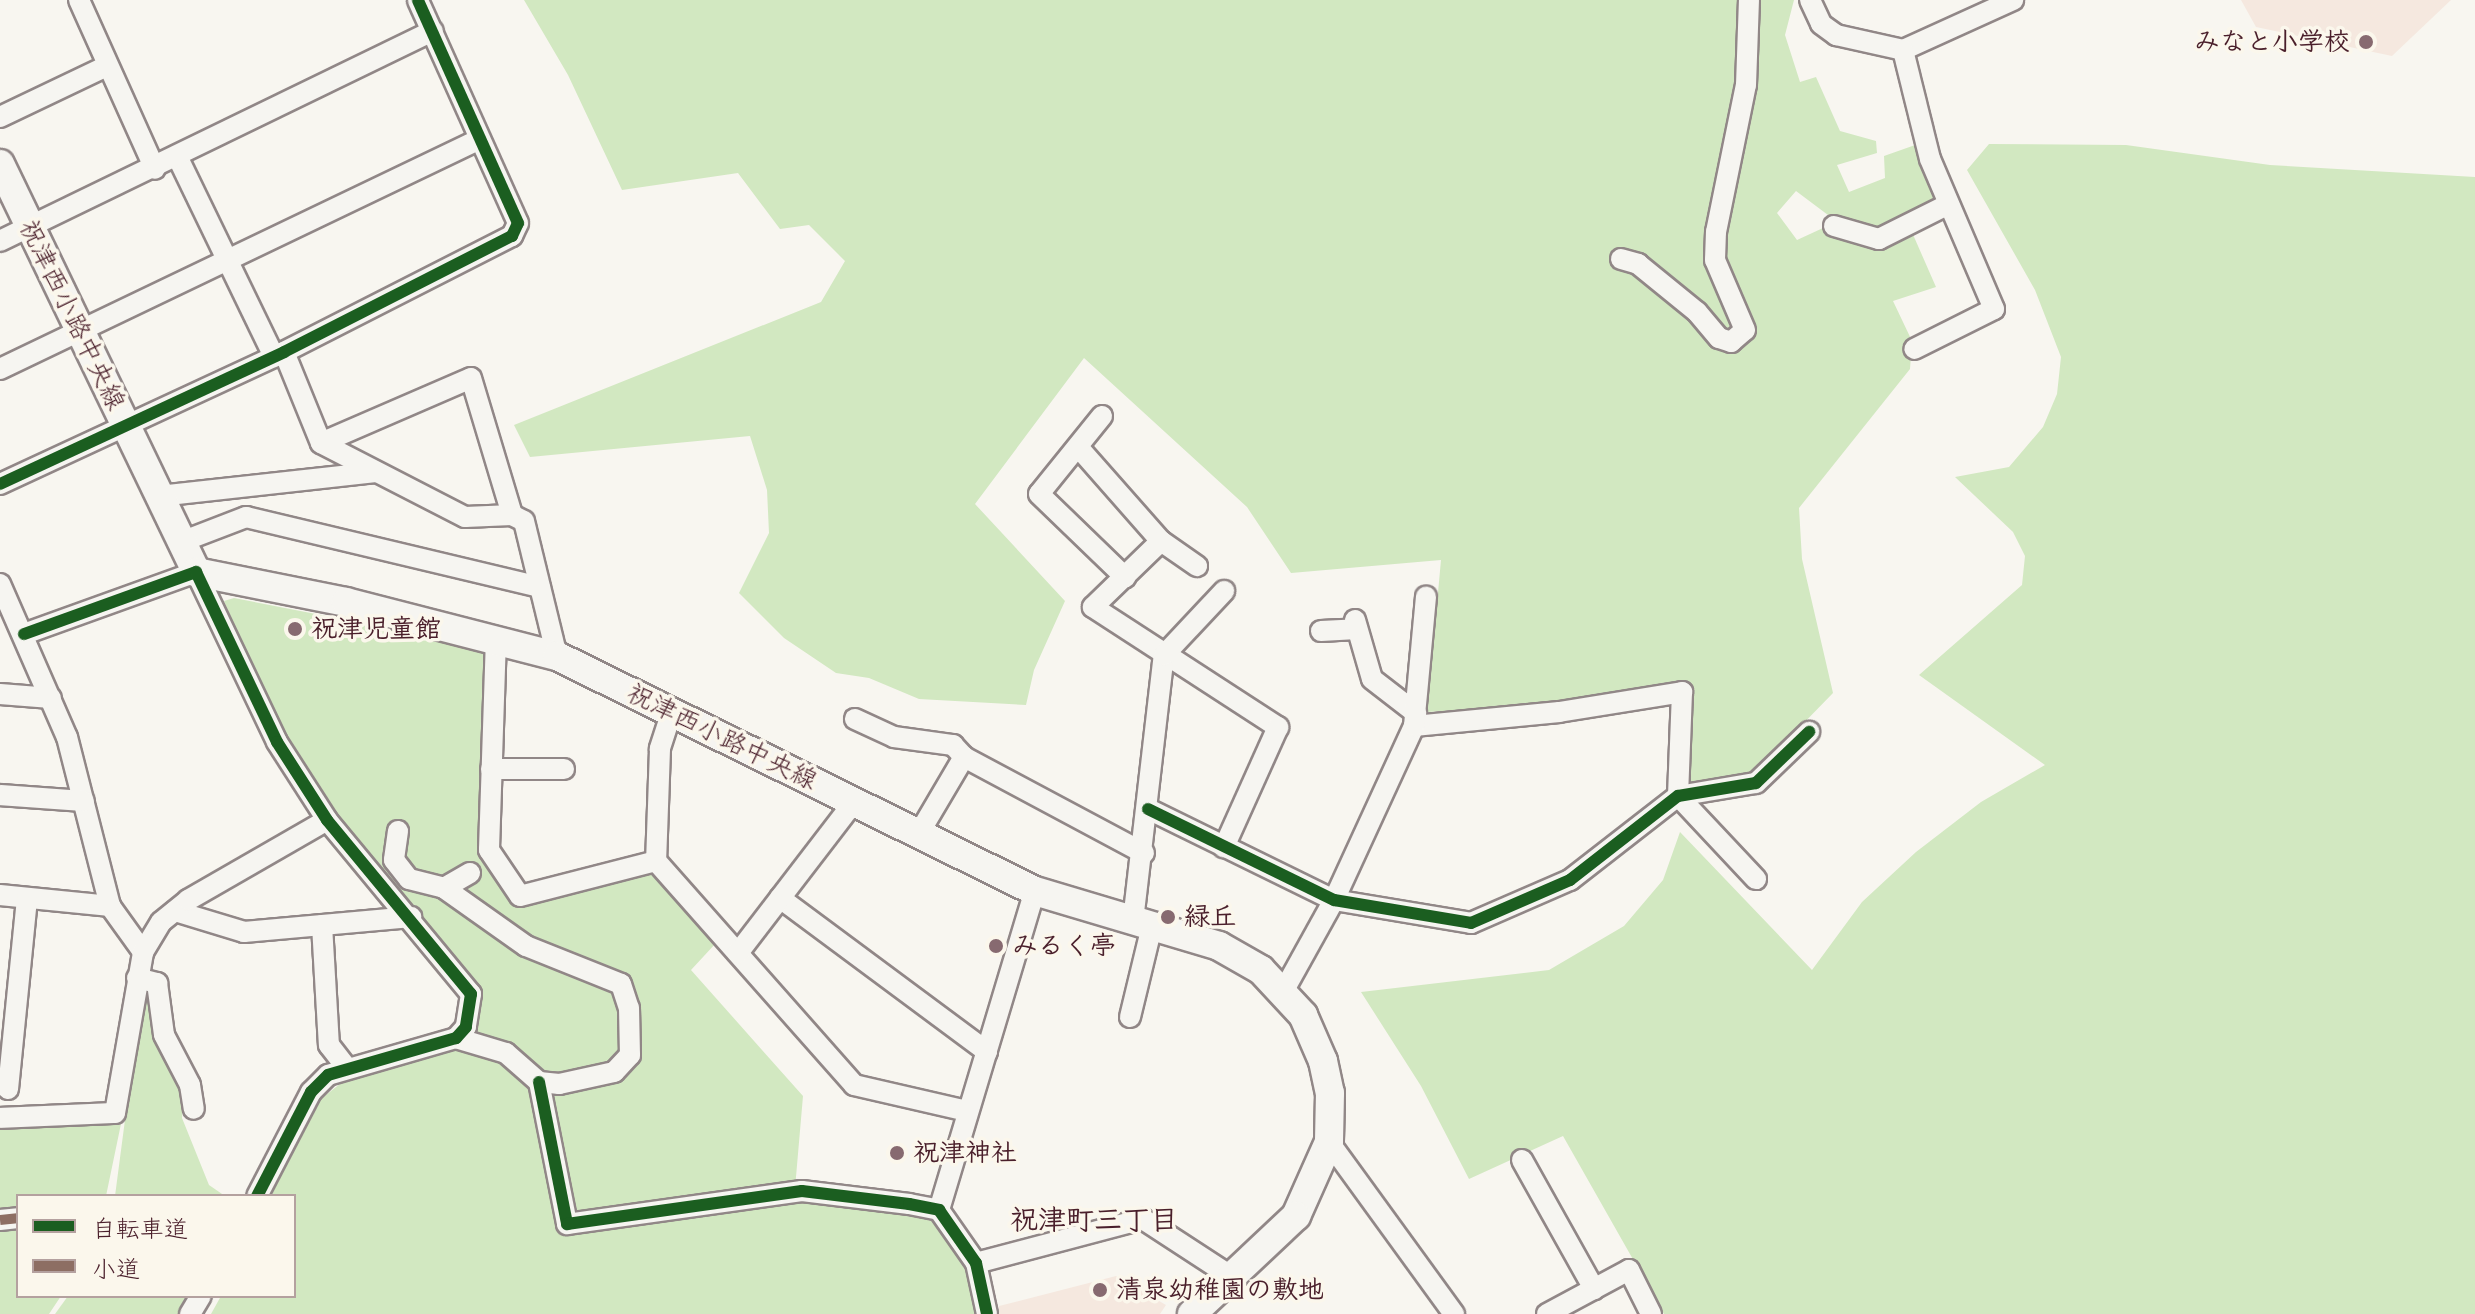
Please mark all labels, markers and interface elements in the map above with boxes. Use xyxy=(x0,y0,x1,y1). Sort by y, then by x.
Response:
place label: みなと小学校 xyxy=(2194,26,2350,58)
marker: みなと小学校 xyxy=(2357,33,2375,51)
street label: 祝津西小路中央線 xyxy=(12,215,132,415)
place label: 祝津児童館 xyxy=(311,613,441,645)
marker: 祝津児童館 xyxy=(286,620,304,638)
street label: 祝津西小路中央線 xyxy=(622,677,822,797)
place label: 緑丘 xyxy=(1184,901,1236,933)
marker: 緑丘 xyxy=(1159,908,1177,926)
place label: みるく亭 xyxy=(1012,930,1116,962)
marker: みるく亭 xyxy=(987,937,1005,955)
place label: 祝津神社 xyxy=(913,1137,1017,1169)
marker: 祝津神社 xyxy=(888,1144,906,1162)
legend xyxy=(16,1194,296,1298)
district label: 祝津町三丁目 xyxy=(1010,1202,1178,1236)
text: 自転車道 xyxy=(92,1214,188,1243)
text: 小道 xyxy=(92,1254,140,1283)
place label: 清泉幼稚園の敷地 xyxy=(1116,1274,1324,1306)
marker: 清泉幼稚園の敷地 xyxy=(1091,1281,1109,1299)

